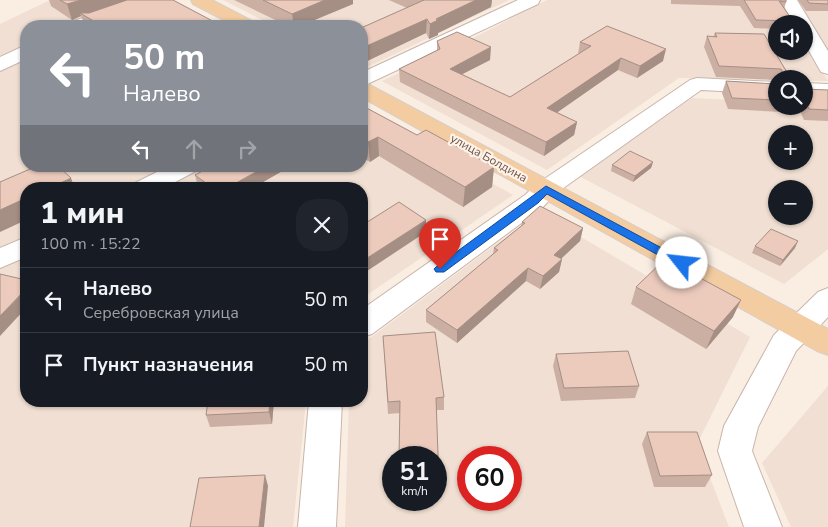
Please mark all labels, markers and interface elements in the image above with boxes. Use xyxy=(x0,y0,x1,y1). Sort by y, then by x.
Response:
map controls xyxy=(768,15,813,225)
button: sound xyxy=(768,15,813,60)
text: 50 m xyxy=(123,34,205,81)
icon: left xyxy=(40,40,105,105)
button: search xyxy=(768,70,813,115)
text: Налево xyxy=(123,79,201,109)
button: + xyxy=(768,125,813,170)
street label: улица Болдина xyxy=(448,130,530,186)
icon: left xyxy=(127,135,155,163)
icon: ahead xyxy=(180,135,208,163)
icon: right xyxy=(233,135,261,163)
button: − xyxy=(768,180,813,225)
text: 1 мин xyxy=(40,193,124,234)
button: close xyxy=(296,199,348,251)
pin xyxy=(419,218,461,269)
icon: arrive xyxy=(426,225,454,253)
text: 100 m · 15:22 xyxy=(40,233,141,255)
position arrow xyxy=(655,236,707,288)
text: Налево xyxy=(83,276,152,302)
icon: left xyxy=(40,286,68,314)
text: 50 m xyxy=(304,287,348,313)
text: Серебровская улица xyxy=(83,302,239,324)
icon: arrive xyxy=(40,351,68,379)
text: Пункт назначения xyxy=(83,352,254,378)
text: 50 m xyxy=(304,352,348,378)
speed limit sign: 60 xyxy=(457,446,522,511)
text: 51 xyxy=(399,455,430,489)
text: km/h xyxy=(401,483,428,499)

